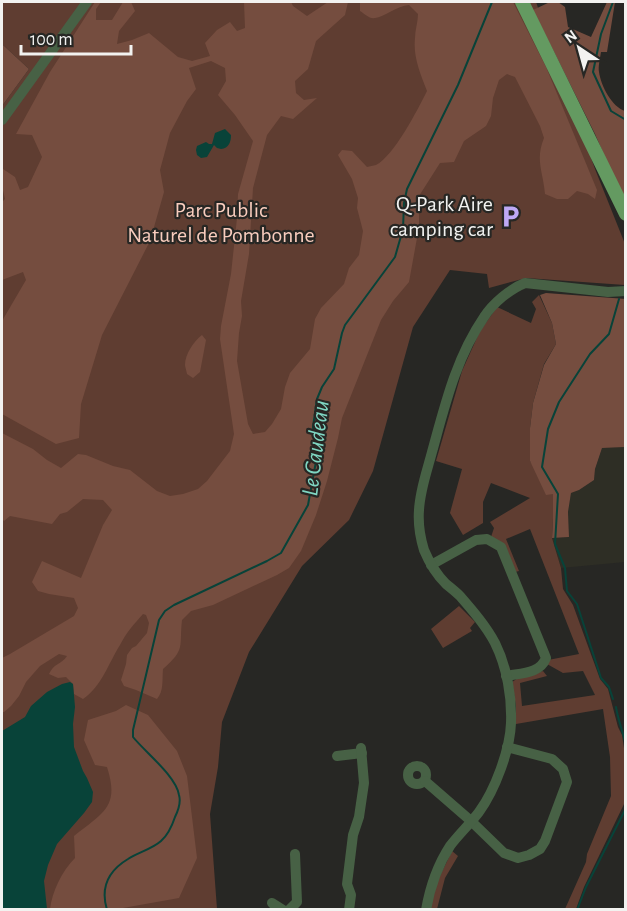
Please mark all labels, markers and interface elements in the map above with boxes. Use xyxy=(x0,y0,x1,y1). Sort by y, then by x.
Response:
scale bar xyxy=(21,18,130,56)
north arrow xyxy=(549,18,609,78)
text: N xyxy=(562,27,580,46)
text: 100 m xyxy=(30,31,73,49)
place label: Q-Park Aire camping car xyxy=(390,193,493,240)
park label: Parc Public Naturel de Pombonne xyxy=(127,199,315,246)
parking icon: Q-Park Aire camping car xyxy=(498,203,524,229)
water label: Le Caudeau xyxy=(298,399,334,498)

